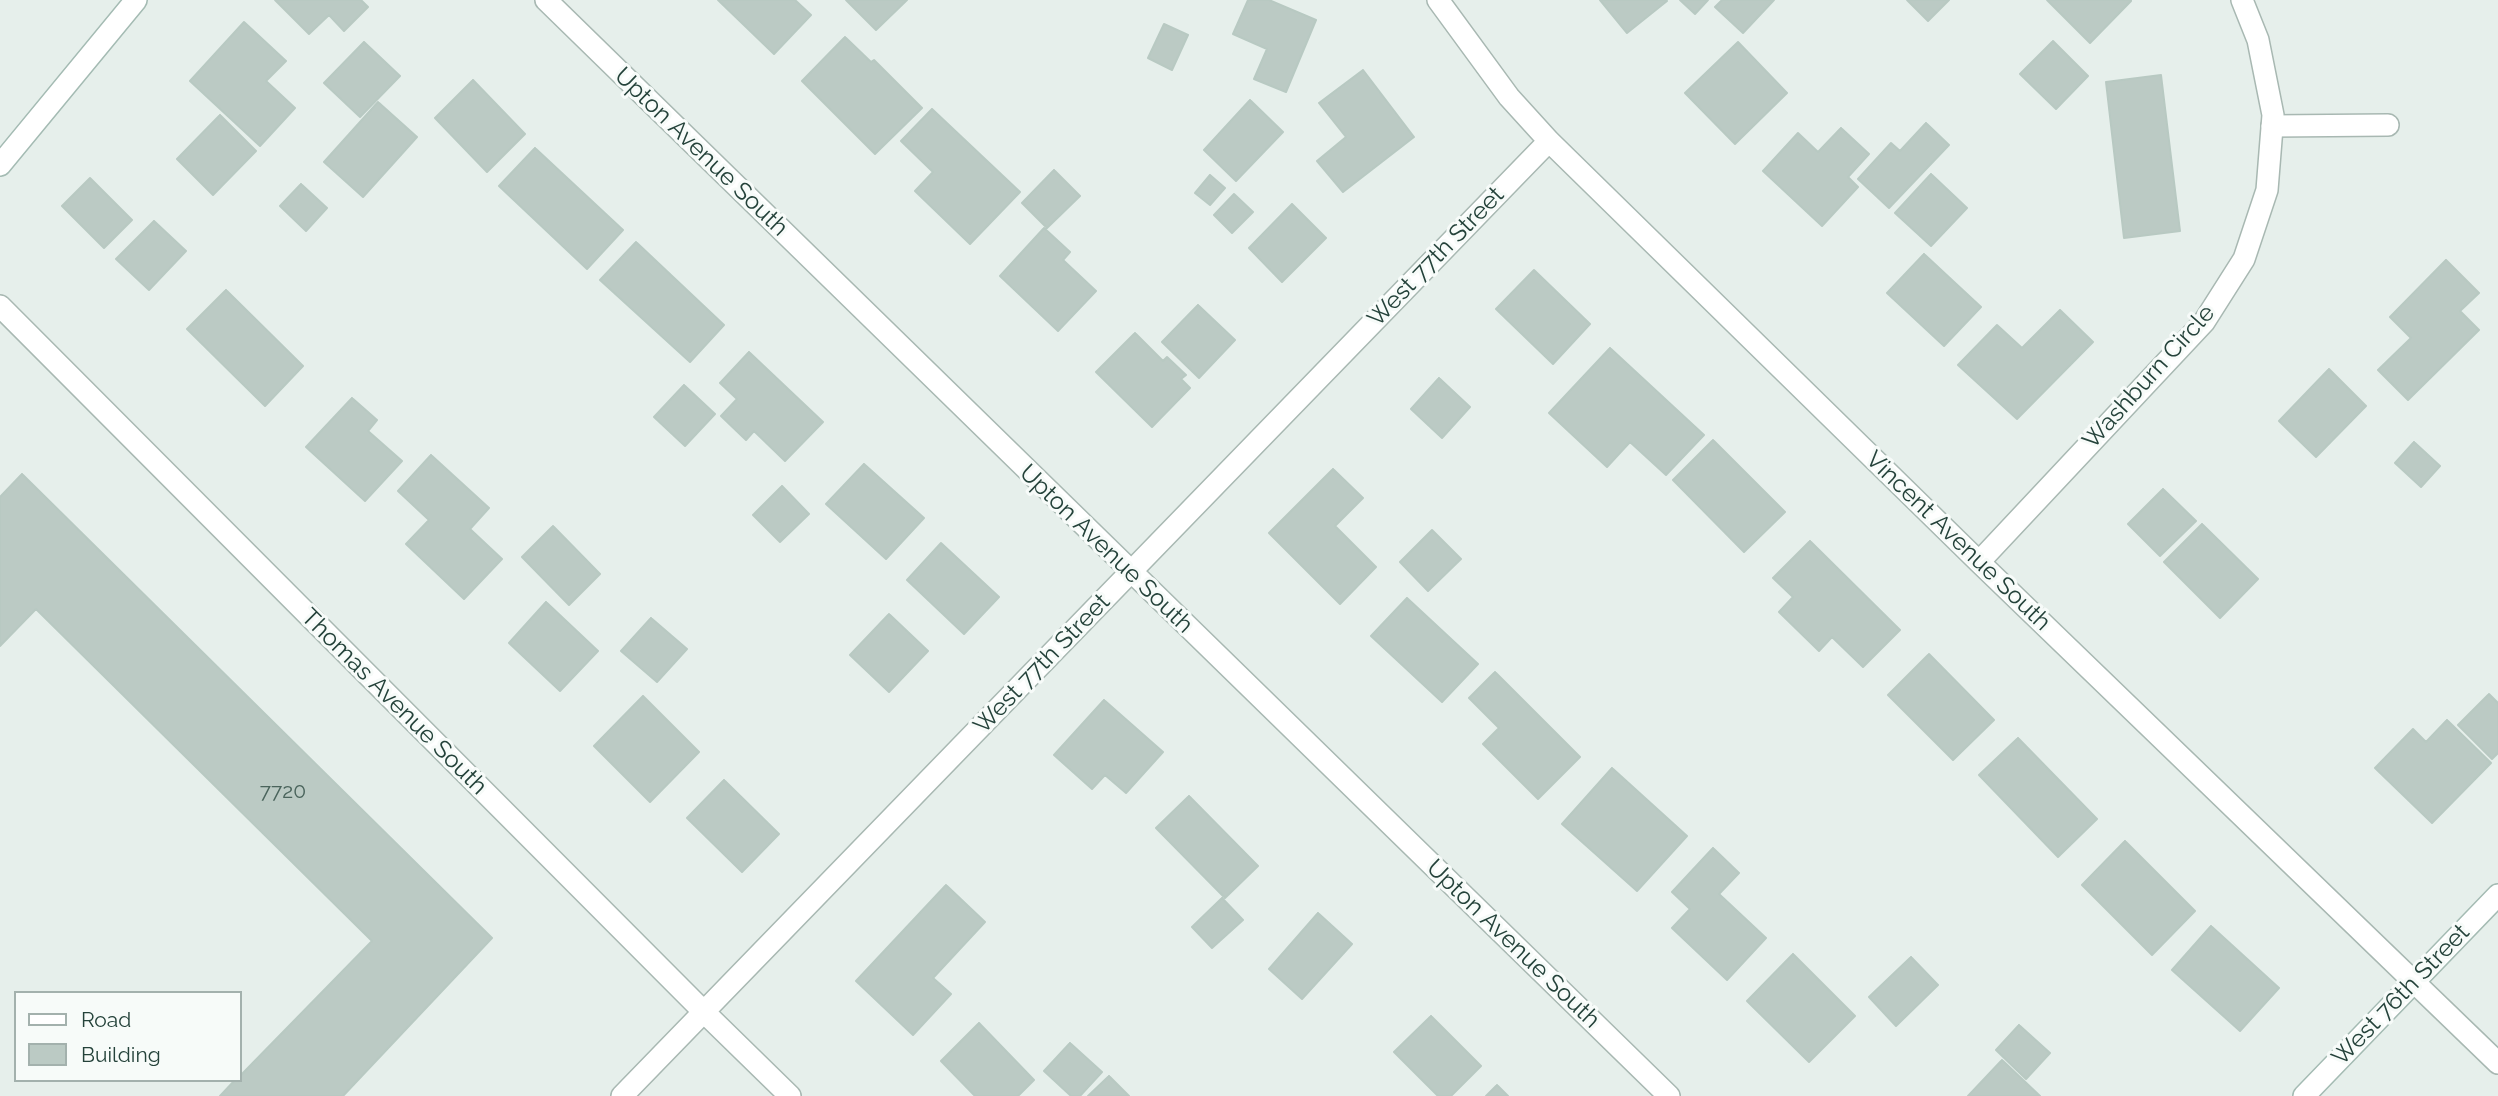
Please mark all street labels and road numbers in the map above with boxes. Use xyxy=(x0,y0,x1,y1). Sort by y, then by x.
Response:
street label: Upton Avenue South xyxy=(608,62,794,242)
street label: West 77th Street xyxy=(1362,181,1510,333)
street label: Washburn Circle xyxy=(2077,299,2221,455)
street label: Vincent Avenue South xyxy=(1859,445,2057,637)
street label: Upton Avenue South xyxy=(1013,459,1199,639)
street label: West 77th Street xyxy=(968,588,1116,740)
street label: Thomas Avenue South xyxy=(295,603,493,801)
street label: Upton Avenue South xyxy=(1420,854,1606,1034)
street label: West 76th Street xyxy=(2326,918,2476,1072)

